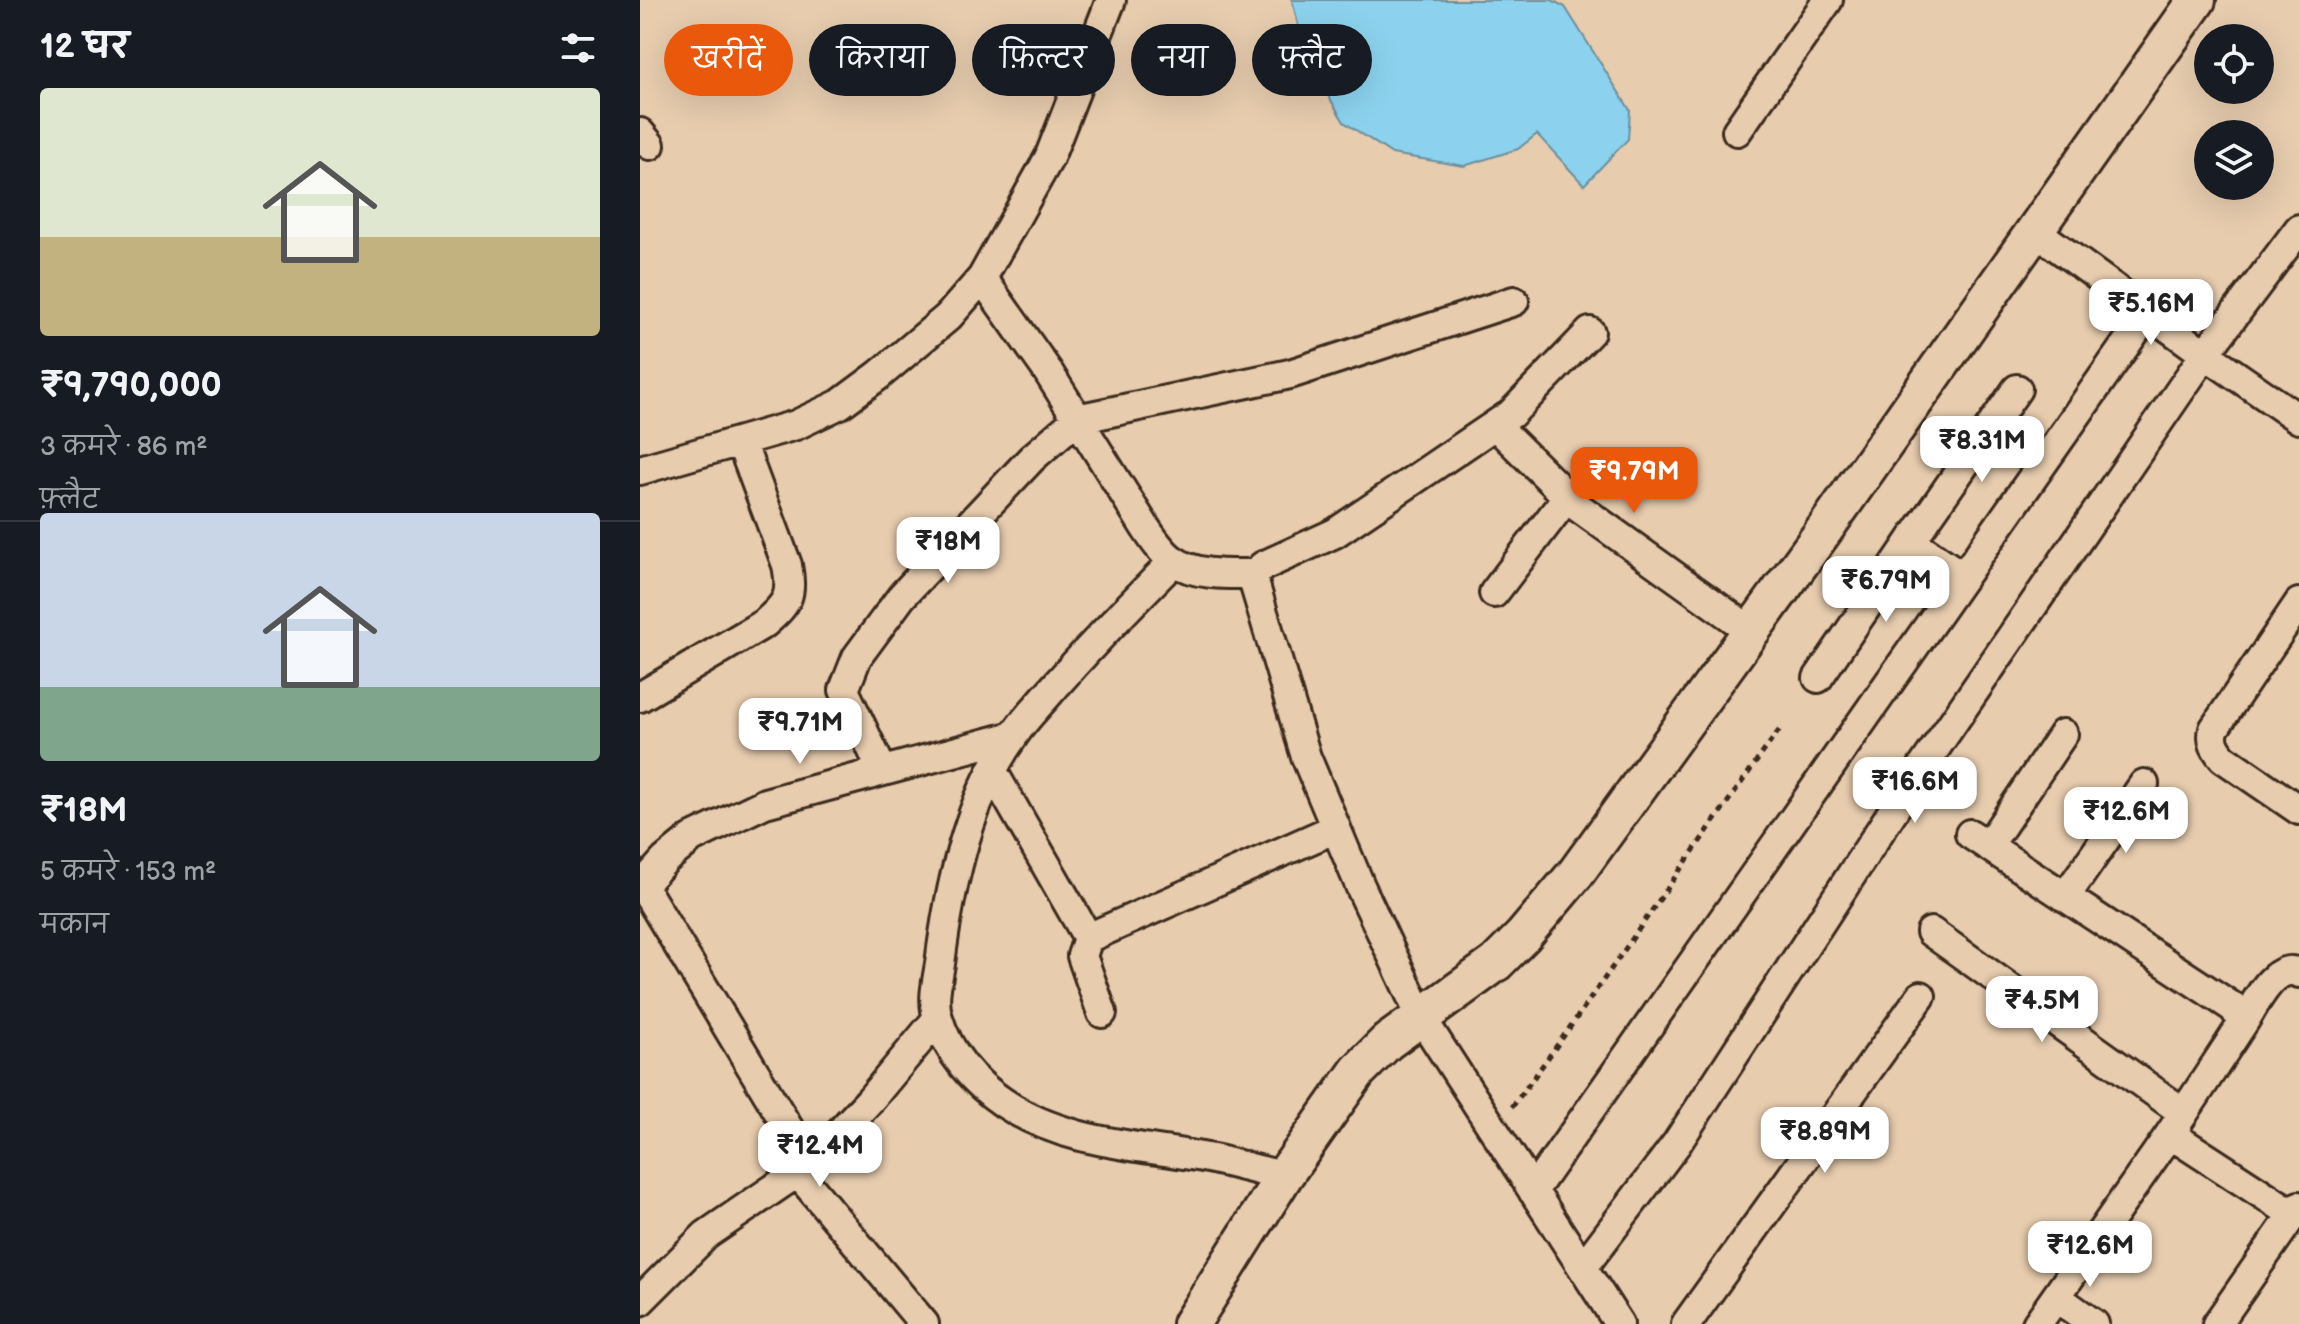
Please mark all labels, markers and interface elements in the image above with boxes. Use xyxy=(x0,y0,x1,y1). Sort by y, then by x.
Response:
chip: खरीदें xyxy=(664,24,793,96)
chip: किराया xyxy=(809,24,956,96)
chip: फ़िल्टर xyxy=(972,24,1115,96)
chip: नया xyxy=(1131,24,1236,96)
chip: फ़्लैट xyxy=(1252,24,1372,96)
map controls xyxy=(2194,24,2274,200)
button: locate xyxy=(2194,24,2274,104)
text: 12 घर xyxy=(40,26,129,67)
icon: filters xyxy=(556,26,600,70)
button: layers xyxy=(2194,120,2274,200)
icon: home xyxy=(248,140,392,284)
pin: ₹5.16M xyxy=(2086,279,2216,347)
text: ₹5.16M xyxy=(2107,289,2195,320)
text: ₹9,790,000 xyxy=(40,365,222,406)
pin: ₹8.31M xyxy=(1917,416,2047,484)
text: ₹8.31M xyxy=(1938,426,2026,457)
text: 3 कमरे · 86 m² xyxy=(40,432,207,463)
pin: ₹9.79M xyxy=(1569,447,1699,515)
text: ₹9.79M xyxy=(1589,457,1679,488)
text: फ़्लैट xyxy=(40,485,99,516)
pin: ₹18M xyxy=(901,517,995,585)
text: ₹18M xyxy=(915,527,981,558)
pin: ₹6.79M xyxy=(1821,556,1951,624)
icon: home xyxy=(248,565,392,709)
text: ₹6.79M xyxy=(1840,566,1932,597)
pin: ₹9.71M xyxy=(735,698,865,766)
text: ₹9.71M xyxy=(757,708,843,739)
pin: ₹16.6M xyxy=(1850,757,1980,825)
text: ₹16.6M xyxy=(1871,767,1959,798)
pin: ₹12.6M xyxy=(2061,787,2191,855)
text: ₹18M xyxy=(40,790,127,831)
text: ₹12.6M xyxy=(2082,797,2170,828)
text: 5 कमरे · 153 m² xyxy=(40,857,216,888)
text: मकान xyxy=(40,910,109,941)
pin: ₹4.5M xyxy=(1986,976,2098,1044)
text: ₹4.5M xyxy=(2004,986,2080,1017)
pin: ₹8.89M xyxy=(1760,1107,1890,1175)
text: ₹8.89M xyxy=(1779,1117,1871,1148)
pin: ₹12.4M xyxy=(755,1121,885,1189)
text: ₹12.4M xyxy=(776,1131,864,1162)
pin: ₹12.6M xyxy=(2025,1221,2155,1289)
text: ₹12.6M xyxy=(2046,1231,2134,1262)

